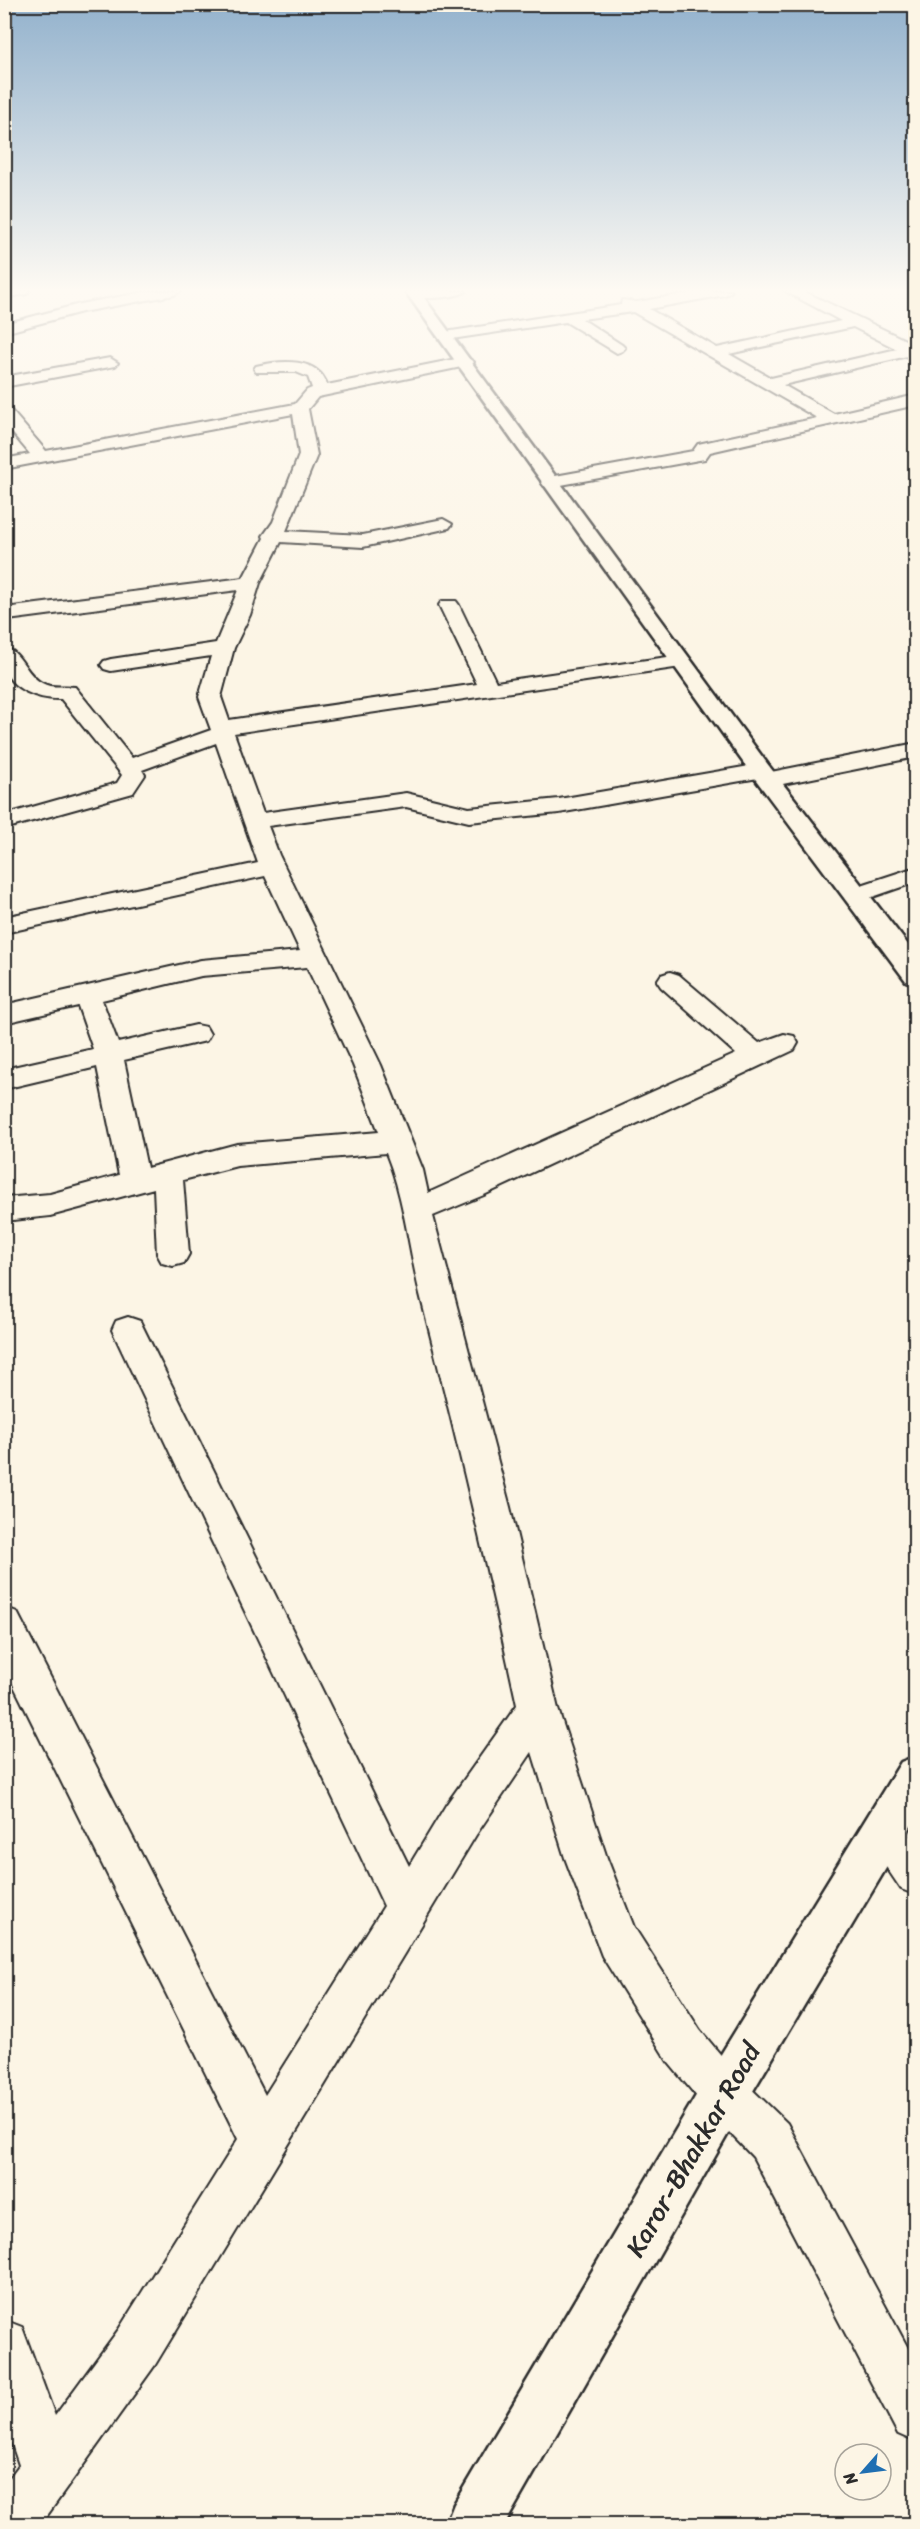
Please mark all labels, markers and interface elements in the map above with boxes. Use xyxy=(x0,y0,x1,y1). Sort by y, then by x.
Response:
street label: Karor-Bhakkar Road xyxy=(612,2032,775,2267)
north arrow xyxy=(833,2442,893,2502)
text: N xyxy=(834,2466,866,2491)

